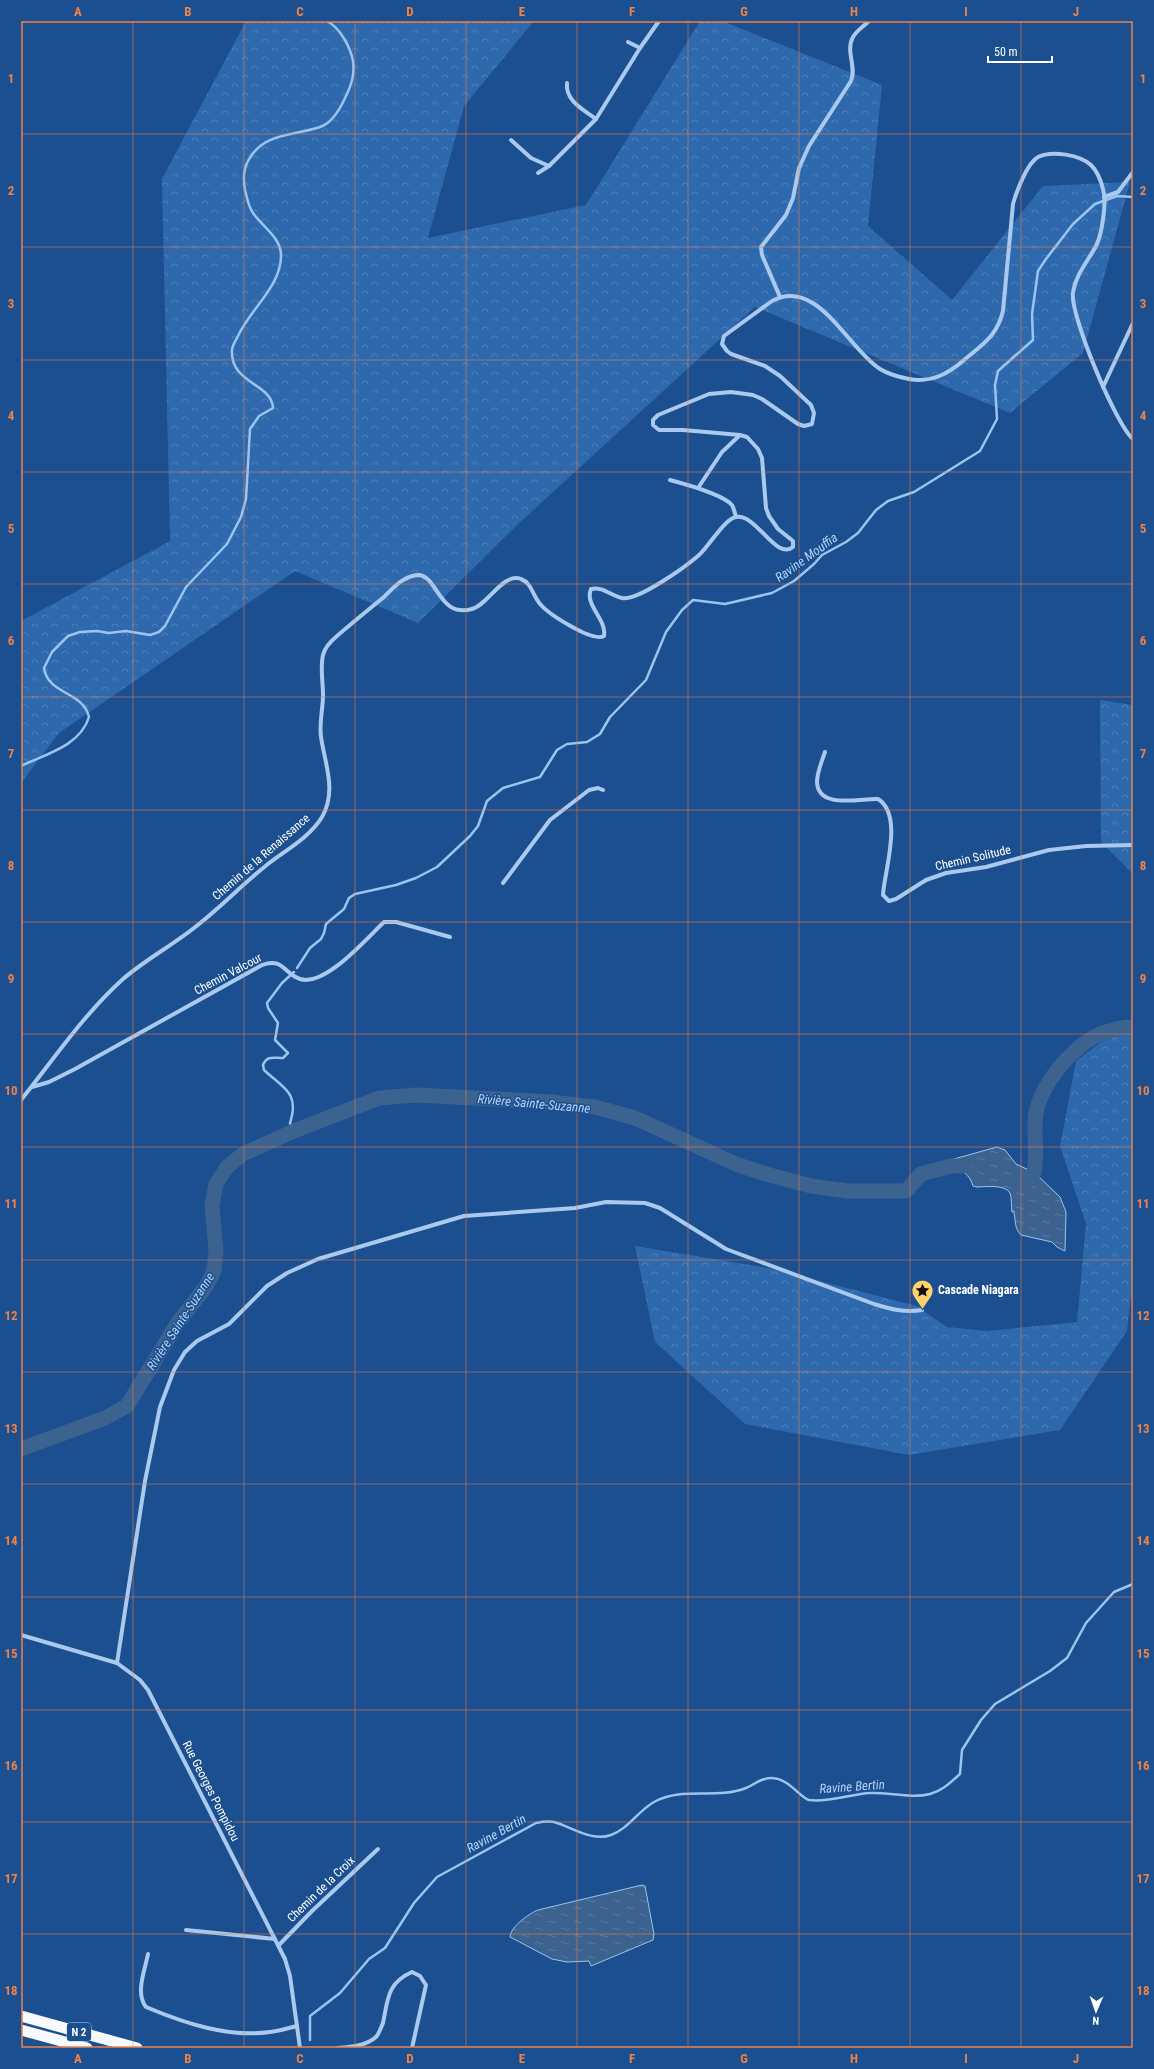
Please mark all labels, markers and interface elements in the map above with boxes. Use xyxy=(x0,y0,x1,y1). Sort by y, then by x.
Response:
text: A xyxy=(74,4,82,19)
text: B xyxy=(184,4,192,19)
text: C xyxy=(296,4,304,19)
text: D xyxy=(406,4,414,19)
text: E xyxy=(519,4,526,19)
text: F xyxy=(629,4,635,19)
text: G xyxy=(740,4,748,19)
text: H xyxy=(850,4,858,19)
text: I xyxy=(964,4,968,19)
text: J xyxy=(1073,4,1079,19)
scale bar xyxy=(988,38,1052,64)
text: 50 m xyxy=(994,45,1018,59)
text: 1 xyxy=(8,71,14,86)
text: 1 xyxy=(1140,71,1146,86)
text: 2 xyxy=(8,183,15,198)
text: 2 xyxy=(1140,183,1147,198)
text: 3 xyxy=(8,296,14,311)
text: 3 xyxy=(1140,296,1146,311)
text: 4 xyxy=(8,408,15,423)
text: 4 xyxy=(1140,408,1147,423)
text: 5 xyxy=(8,521,15,536)
text: 5 xyxy=(1140,521,1147,536)
water label: Ravine Mouffia xyxy=(772,530,840,585)
text: 6 xyxy=(8,633,15,648)
text: 6 xyxy=(1140,633,1147,648)
text: 7 xyxy=(8,746,15,761)
text: 7 xyxy=(1140,746,1147,761)
street label: Chemin de la Renaissance xyxy=(210,811,313,903)
street label: Chemin Solitude xyxy=(934,842,1013,874)
text: 8 xyxy=(8,858,14,873)
text: 8 xyxy=(1140,858,1146,873)
street label: Chemin Valcour xyxy=(192,950,265,998)
text: 9 xyxy=(8,971,14,986)
text: 9 xyxy=(1140,971,1146,986)
text: 10 xyxy=(4,1083,18,1098)
text: 10 xyxy=(1136,1083,1150,1098)
water label: Rivière Sainte-Suzanne xyxy=(477,1091,591,1116)
text: 11 xyxy=(4,1196,18,1211)
text: 11 xyxy=(1136,1196,1150,1211)
water label: Rivière Sainte-Suzanne xyxy=(143,1270,218,1373)
place icon: Cascade Niagara xyxy=(909,1277,935,1310)
place label: Cascade Niagara xyxy=(938,1283,1019,1297)
text: 12 xyxy=(4,1308,18,1323)
text: 12 xyxy=(1136,1308,1150,1323)
text: 13 xyxy=(4,1421,18,1436)
text: 13 xyxy=(1136,1421,1150,1436)
text: 14 xyxy=(4,1533,18,1548)
text: 14 xyxy=(1136,1533,1150,1548)
text: 15 xyxy=(4,1646,18,1661)
text: 15 xyxy=(1136,1646,1150,1661)
street label: Rue Georges Pompidou xyxy=(180,1739,242,1844)
text: 16 xyxy=(4,1758,18,1773)
text: 16 xyxy=(1136,1758,1150,1773)
water label: Ravine Bertin xyxy=(819,1777,885,1796)
water label: Ravine Bertin xyxy=(464,1811,529,1856)
street label: Chemin de la Croix xyxy=(284,1853,358,1925)
text: 17 xyxy=(4,1871,18,1886)
text: 17 xyxy=(1136,1871,1150,1886)
text: 18 xyxy=(4,1983,18,1998)
text: 18 xyxy=(1136,1983,1150,1998)
north arrow xyxy=(1076,1991,1116,2031)
text: N xyxy=(1092,2014,1099,2027)
road number: N 2 xyxy=(67,2023,91,2041)
text: A xyxy=(74,2051,82,2066)
text: B xyxy=(184,2051,192,2066)
text: C xyxy=(296,2051,304,2066)
text: D xyxy=(406,2051,414,2066)
text: E xyxy=(519,2051,526,2066)
text: F xyxy=(629,2051,635,2066)
text: G xyxy=(740,2051,748,2066)
text: H xyxy=(850,2051,858,2066)
text: I xyxy=(964,2051,968,2066)
text: J xyxy=(1073,2051,1079,2066)

